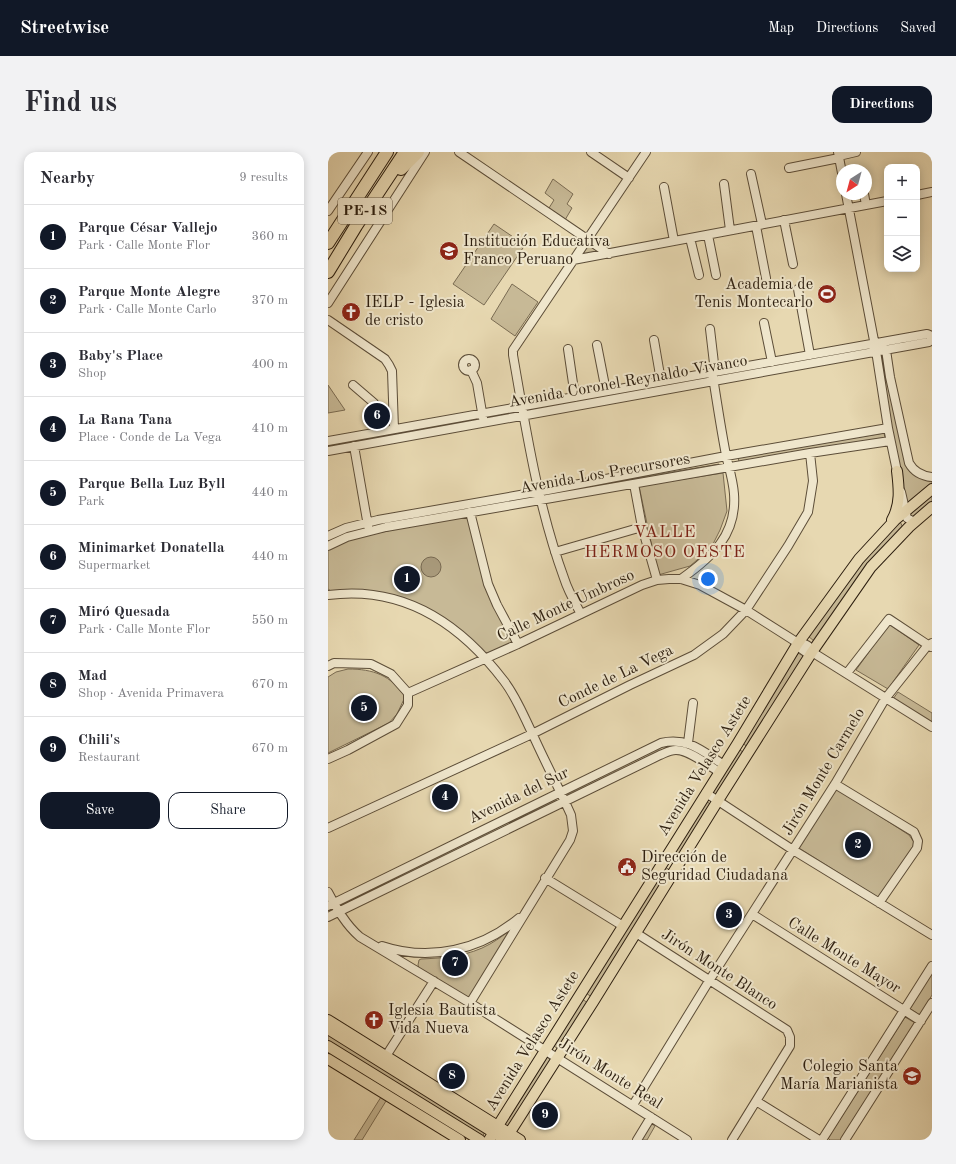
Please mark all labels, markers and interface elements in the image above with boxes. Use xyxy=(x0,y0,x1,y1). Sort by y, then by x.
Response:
text: Streetwise xyxy=(20,19,109,38)
text: Map xyxy=(768,21,794,35)
text: Directions xyxy=(816,21,878,35)
text: Saved xyxy=(900,21,936,35)
button: Directions xyxy=(832,86,932,123)
text: Find us xyxy=(24,90,117,118)
north arrow xyxy=(836,164,872,200)
map controls xyxy=(884,164,920,272)
button: + xyxy=(884,164,920,200)
text: Nearby xyxy=(40,170,95,187)
text: 9 results xyxy=(239,171,288,184)
road number: PE-1S xyxy=(338,198,392,224)
button: − xyxy=(884,200,920,236)
text: Parque César Vallejo xyxy=(78,221,218,236)
text: 1 xyxy=(49,230,57,243)
text: 360 m xyxy=(251,230,288,243)
place label: Institución Educativa Franco Peruano xyxy=(463,234,610,268)
button: layers xyxy=(884,236,920,272)
text: Park · Calle Monte Flor xyxy=(78,239,210,252)
school or university icon: Institución Educativa Franco Peruano xyxy=(438,240,460,262)
place label: Academia de Tenis Montecarlo xyxy=(694,277,813,311)
sports icon: Academia de Tenis Montecarlo xyxy=(816,283,838,305)
text: Parque Monte Alegre xyxy=(78,285,220,300)
text: 2 xyxy=(49,294,57,307)
text: 370 m xyxy=(251,294,288,307)
place label: IELP - Iglesia de cristo xyxy=(365,295,465,329)
church icon: IELP - Iglesia de cristo xyxy=(340,301,362,323)
text: Park · Calle Monte Carlo xyxy=(78,303,216,316)
text: Baby's Place xyxy=(78,349,163,364)
street label: Avenida Coronel Reynaldo Vivanco xyxy=(507,353,749,411)
text: 3 xyxy=(49,358,57,371)
text: 400 m xyxy=(251,358,288,371)
text: Shop xyxy=(78,367,106,380)
pin: 6 xyxy=(364,401,390,431)
text: La Rana Tana xyxy=(78,413,172,428)
text: 4 xyxy=(49,422,57,435)
text: 410 m xyxy=(251,422,288,435)
text: Place · Conde de La Vega xyxy=(78,431,221,444)
street label: Avenida Los Precursores xyxy=(519,451,691,497)
text: Parque Bella Luz Byll xyxy=(78,477,225,492)
text: 5 xyxy=(49,486,57,499)
text: 440 m xyxy=(251,486,288,499)
text: Park xyxy=(78,495,105,508)
district label: VALLE HERMOSO OESTE xyxy=(584,524,746,561)
text: Minimarket Donatella xyxy=(78,541,225,556)
text: 6 xyxy=(49,550,57,563)
text: 440 m xyxy=(251,550,288,563)
text: Supermarket xyxy=(78,559,150,572)
pin: 1 xyxy=(394,564,420,594)
street label: Calle Monte Umbroso xyxy=(495,567,637,645)
your location xyxy=(698,569,718,589)
text: Miró Quesada xyxy=(78,605,170,620)
text: 7 xyxy=(49,614,57,627)
text: 550 m xyxy=(251,614,288,627)
text: Park · Calle Monte Flor xyxy=(78,623,210,636)
street label: Conde de La Vega xyxy=(556,642,676,712)
text: Mad xyxy=(78,669,107,684)
text: 8 xyxy=(49,678,57,691)
text: 670 m xyxy=(251,678,288,691)
text: Shop · Avenida Primavera xyxy=(78,687,224,700)
pin: 5 xyxy=(351,693,377,723)
street label: Avenida Velasco Astete xyxy=(655,693,755,839)
street label: Jirón Monte Carmelo xyxy=(780,705,868,838)
text: Chili's xyxy=(78,733,120,748)
text: 9 xyxy=(49,742,57,755)
text: 670 m xyxy=(251,742,288,755)
text: Restaurant xyxy=(78,751,140,764)
street label: Avenida del Sur xyxy=(466,765,572,827)
pin: 4 xyxy=(432,782,458,812)
button: Save xyxy=(40,792,160,829)
button: Share xyxy=(168,792,288,829)
pin: 2 xyxy=(845,830,871,860)
place label: Dirección de Seguridad Ciudadana xyxy=(641,850,788,884)
public building icon: Dirección de Seguridad Ciudadana xyxy=(616,856,638,878)
pin: 3 xyxy=(716,900,742,930)
street label: Calle Monte Mayor xyxy=(785,915,904,997)
street label: Jirón Monte Blanco xyxy=(658,927,780,1013)
pin: 7 xyxy=(442,948,468,978)
street label: Avenida Velasco Astete xyxy=(483,968,583,1114)
place label: Iglesia Bautista Vida Nueva xyxy=(388,1003,496,1037)
church icon: Iglesia Bautista Vida Nueva xyxy=(363,1009,385,1031)
street label: Jirón Monte Real xyxy=(555,1036,665,1112)
place label: Colegio Santa María Marianista xyxy=(780,1059,898,1093)
pin: 8 xyxy=(439,1061,465,1091)
school or university icon: Colegio Santa María Marianista xyxy=(901,1065,923,1087)
pin: 9 xyxy=(532,1100,558,1130)

